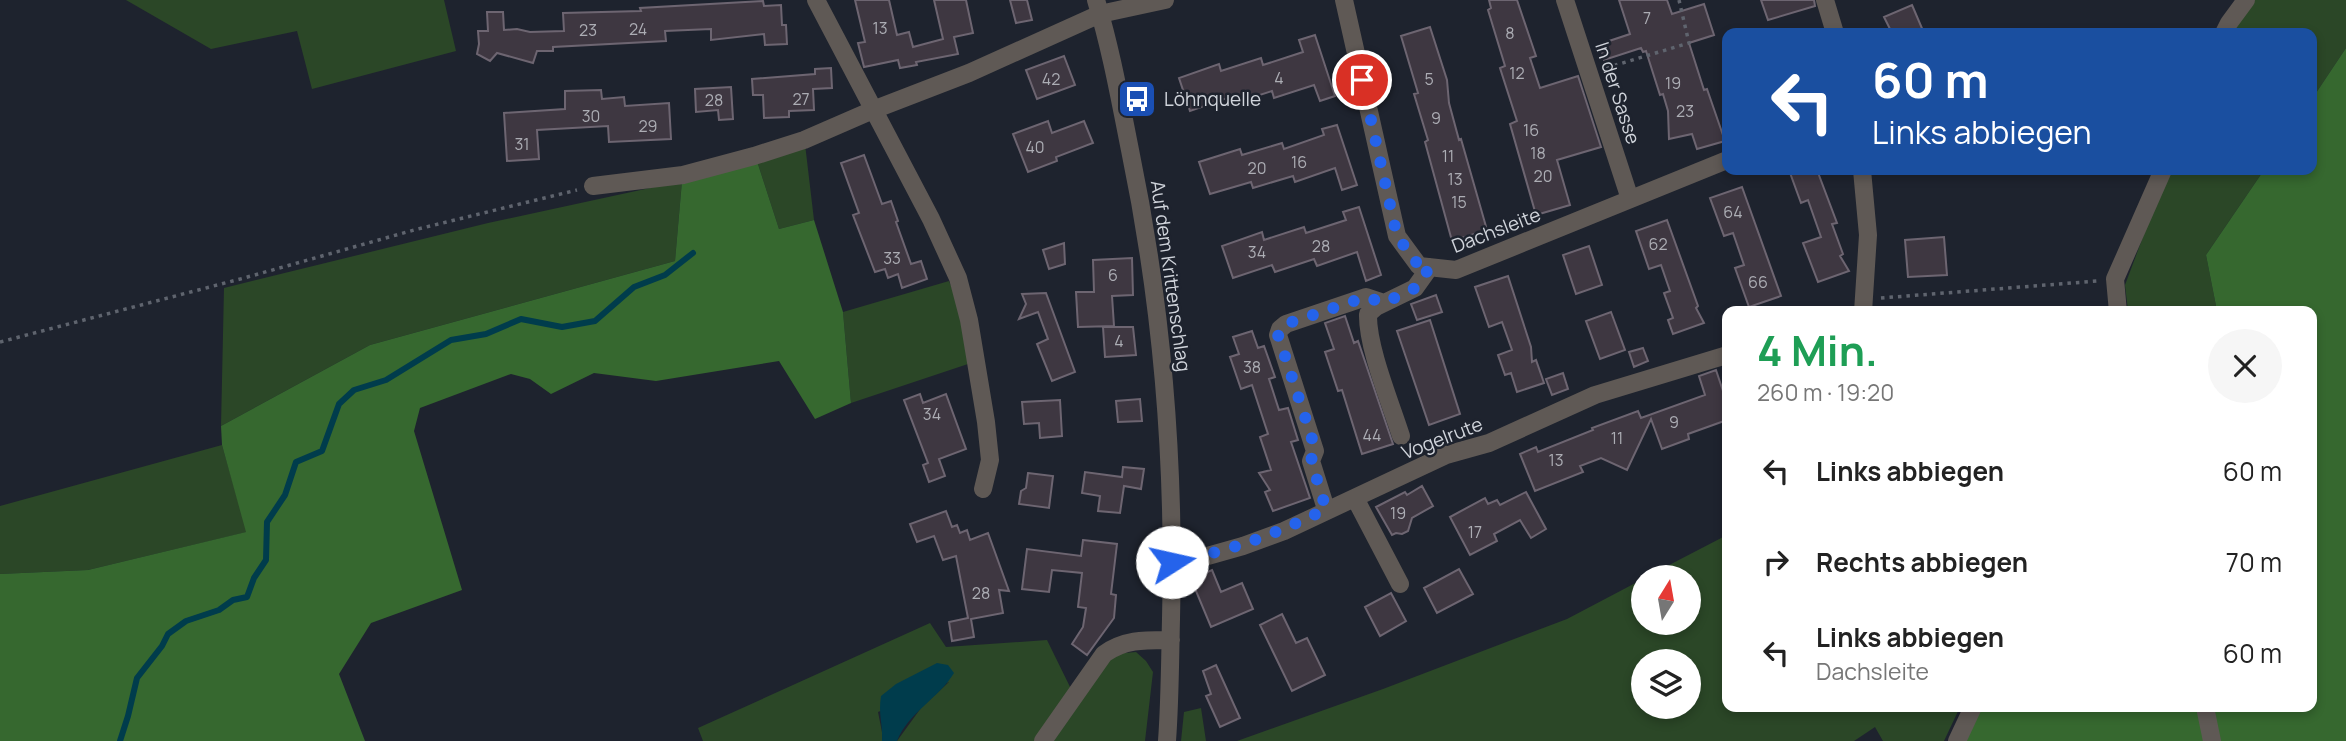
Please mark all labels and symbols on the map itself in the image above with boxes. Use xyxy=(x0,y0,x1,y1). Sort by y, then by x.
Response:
house number: 7 xyxy=(1643,7,1651,29)
house number: 13 xyxy=(872,17,888,39)
house number: 24 xyxy=(629,18,647,40)
house number: 23 xyxy=(579,19,597,41)
house number: 8 xyxy=(1505,22,1515,44)
street label: In der Sasse xyxy=(1589,39,1647,147)
pin xyxy=(1332,50,1392,110)
house number: 12 xyxy=(1509,62,1525,84)
house number: 4 xyxy=(1274,67,1284,89)
house number: 42 xyxy=(1042,68,1060,90)
house number: 5 xyxy=(1424,68,1434,90)
house number: 19 xyxy=(1665,72,1681,94)
bus stop icon: Löhnquelle xyxy=(1116,78,1158,120)
place label: Löhnquelle xyxy=(1164,86,1261,112)
house number: 27 xyxy=(792,88,810,110)
house number: 28 xyxy=(705,89,723,111)
house number: 23 xyxy=(1676,100,1694,122)
house number: 30 xyxy=(582,105,600,127)
house number: 9 xyxy=(1431,107,1441,129)
house number: 29 xyxy=(638,115,658,137)
house number: 16 xyxy=(1523,119,1539,141)
house number: 31 xyxy=(514,133,530,155)
house number: 40 xyxy=(1025,136,1045,158)
house number: 18 xyxy=(1530,142,1546,164)
house number: 11 xyxy=(1442,145,1454,167)
house number: 16 xyxy=(1291,151,1307,173)
house number: 20 xyxy=(1248,157,1266,179)
house number: 20 xyxy=(1534,165,1552,187)
house number: 13 xyxy=(1447,168,1463,190)
street label: Auf dem Krittenschlag xyxy=(1145,179,1197,373)
house number: 15 xyxy=(1451,191,1467,213)
street label: Dachsleite xyxy=(1448,201,1544,259)
house number: 64 xyxy=(1723,201,1743,223)
house number: 62 xyxy=(1648,233,1668,255)
house number: 28 xyxy=(1312,235,1330,257)
house number: 34 xyxy=(1248,241,1266,263)
house number: 33 xyxy=(883,247,901,269)
house number: 6 xyxy=(1108,264,1118,286)
house number: 66 xyxy=(1748,271,1768,293)
house number: 4 xyxy=(1114,330,1124,352)
house number: 38 xyxy=(1243,356,1261,378)
house number: 34 xyxy=(923,403,941,425)
street label: Vogelrute xyxy=(1398,411,1486,465)
house number: 9 xyxy=(1669,411,1679,433)
house number: 44 xyxy=(1362,424,1382,446)
house number: 11 xyxy=(1611,427,1623,449)
house number: 13 xyxy=(1548,449,1564,471)
house number: 19 xyxy=(1390,502,1406,524)
house number: 17 xyxy=(1468,521,1482,543)
position arrow xyxy=(1135,525,1209,599)
north arrow xyxy=(1631,565,1701,635)
house number: 28 xyxy=(972,582,990,604)

